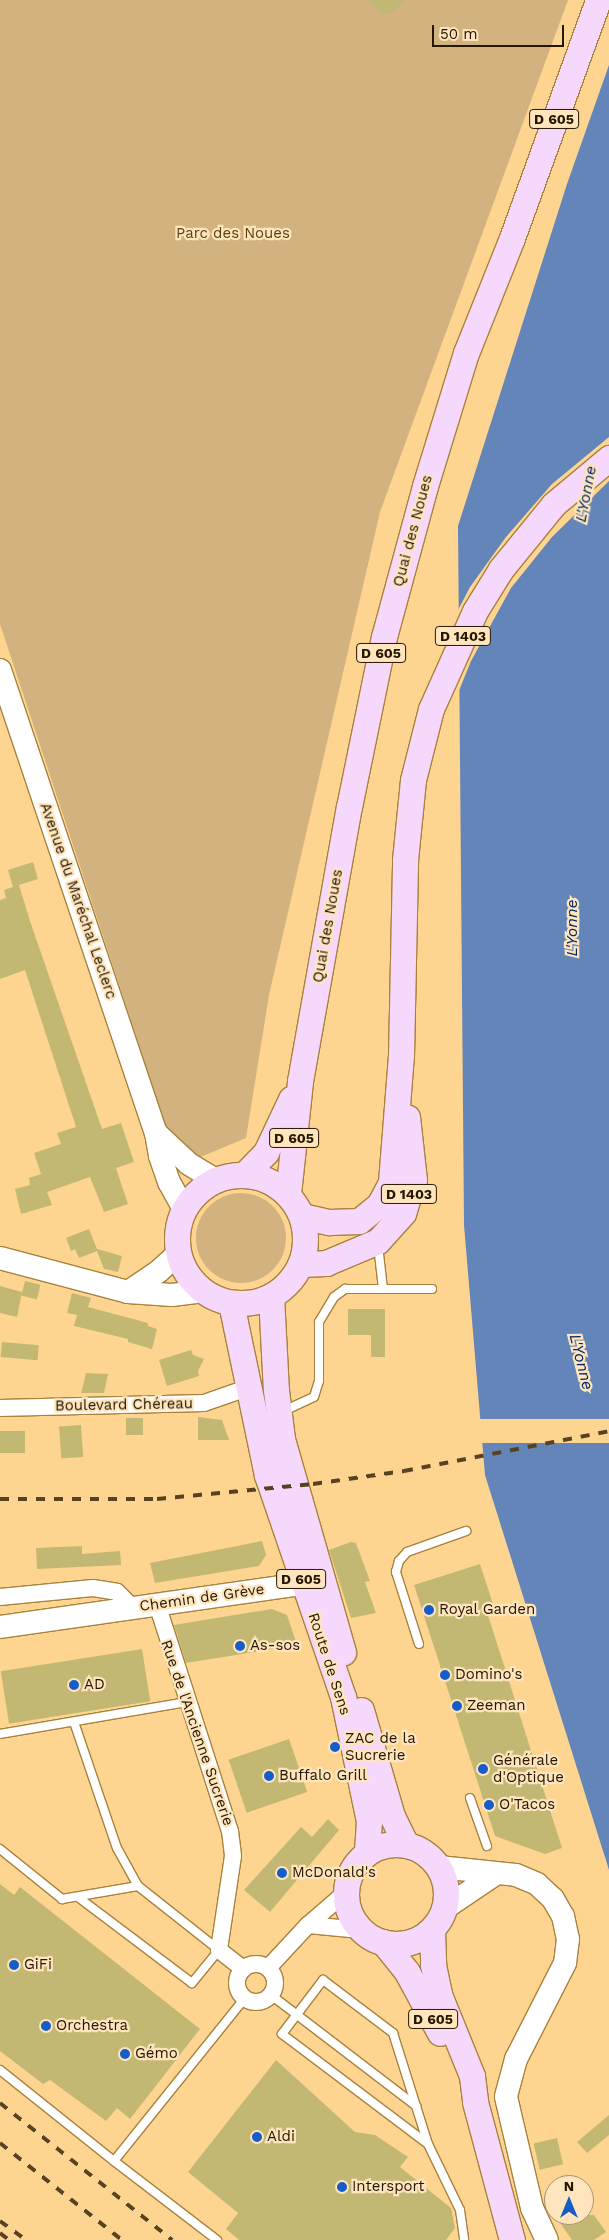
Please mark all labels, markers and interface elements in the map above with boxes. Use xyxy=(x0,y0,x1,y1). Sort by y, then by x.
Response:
scale bar xyxy=(434,15,566,47)
text: 50 m xyxy=(440,25,477,43)
road number: D 605 xyxy=(529,108,579,130)
park label: Parc des Noues xyxy=(176,225,290,243)
water label: L'Yonne xyxy=(571,464,601,524)
street label: Quai des Noues xyxy=(389,473,437,589)
road number: D 1403 xyxy=(434,624,492,648)
road number: D 605 xyxy=(356,641,406,664)
street label: Avenue du Maréchal Leclerc xyxy=(36,800,120,1002)
street label: Quai des Noues xyxy=(309,868,347,984)
water label: L'Yonne xyxy=(562,899,582,957)
road number: D 605 xyxy=(269,1126,319,1150)
road number: D 1403 xyxy=(380,1182,438,1206)
water label: L'Yonne xyxy=(565,1332,597,1392)
street label: Boulevard Chéreau xyxy=(55,1395,193,1415)
road number: D 605 xyxy=(276,1568,326,1590)
street label: Chemin de Grève xyxy=(138,1580,266,1616)
place label: Royal Garden xyxy=(439,1601,536,1619)
marker: Royal Garden xyxy=(423,1604,435,1616)
street label: Route de Sens xyxy=(304,1610,354,1718)
place label: As-sos xyxy=(250,1637,300,1655)
street label: Rue de l'Ancienne Sucrerie xyxy=(157,1638,237,1828)
marker: As-sos xyxy=(234,1640,246,1652)
place label: Domino's xyxy=(455,1666,522,1684)
marker: Domino's xyxy=(439,1669,451,1681)
place label: AD xyxy=(84,1676,105,1694)
marker: AD xyxy=(68,1679,80,1691)
place label: Zeeman xyxy=(467,1697,525,1715)
marker: Zeeman xyxy=(451,1700,463,1712)
place label: ZAC de la Sucrerie xyxy=(345,1729,416,1764)
marker: ZAC de la Sucrerie xyxy=(329,1741,341,1753)
place label: Générale d'Optique xyxy=(493,1751,564,1786)
marker: Générale d'Optique xyxy=(477,1763,489,1775)
place label: Buffalo Grill xyxy=(279,1767,367,1785)
marker: Buffalo Grill xyxy=(263,1770,275,1782)
place label: O'Tacos xyxy=(499,1796,555,1814)
marker: O'Tacos xyxy=(483,1799,495,1811)
place label: McDonald's xyxy=(292,1864,376,1882)
marker: McDonald's xyxy=(276,1867,288,1879)
place label: GiFi xyxy=(24,1956,52,1974)
marker: GiFi xyxy=(8,1959,20,1971)
road number: D 605 xyxy=(408,2008,458,2030)
place label: Orchestra xyxy=(56,2017,128,2035)
marker: Orchestra xyxy=(40,2020,52,2032)
place label: Gémo xyxy=(135,2045,178,2063)
marker: Gémo xyxy=(119,2048,131,2060)
place label: Aldi xyxy=(267,2128,295,2146)
marker: Aldi xyxy=(251,2131,263,2143)
north arrow xyxy=(544,2175,594,2225)
place label: Intersport xyxy=(352,2178,425,2196)
text: N xyxy=(564,2178,574,2194)
marker: Intersport xyxy=(336,2181,348,2193)

